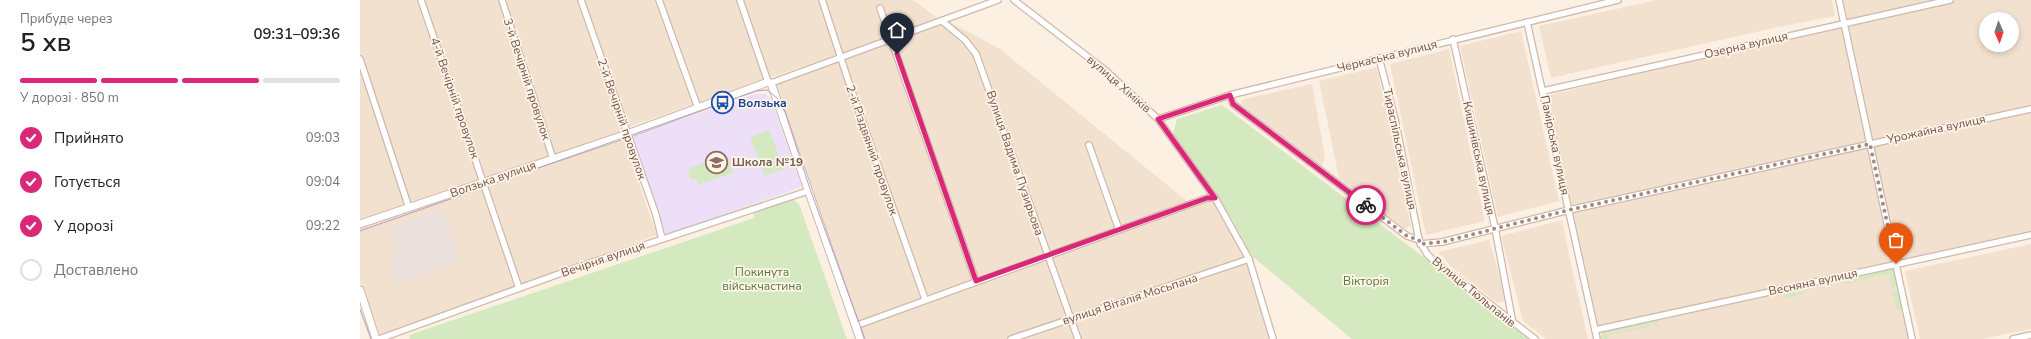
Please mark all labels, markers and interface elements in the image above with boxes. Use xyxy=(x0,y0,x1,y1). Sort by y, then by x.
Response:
text: Прибуде через xyxy=(20,10,113,28)
north arrow xyxy=(1979,12,2019,52)
map controls xyxy=(1979,12,2019,52)
pin xyxy=(880,13,914,54)
street label: 3-й Вечірній провулок xyxy=(500,16,554,143)
icon: home xyxy=(886,19,908,41)
text: 09:31–09:36 xyxy=(253,24,340,44)
text: 5 хв xyxy=(20,25,71,60)
street label: Озерна вулиця xyxy=(1703,28,1789,62)
street label: 4-й Вечірній провулок xyxy=(427,35,483,161)
street label: Черкаська вулиця xyxy=(1335,36,1439,76)
street label: вулиця Хіміків xyxy=(1083,52,1155,117)
street label: 2-й Вечірній провулок xyxy=(594,56,650,182)
street label: 2-й Різдвяний провулок xyxy=(842,83,902,218)
street label: Тираспільська вулиця xyxy=(1379,87,1421,211)
street label: Вулиця Вадима Пузирьова xyxy=(983,88,1047,238)
text: У дорозі · 850 m xyxy=(20,89,119,107)
bus stop icon: Волзька xyxy=(710,90,736,116)
street label: Памірська вулиця xyxy=(1537,94,1573,196)
place label: Волзька xyxy=(738,95,787,111)
street label: Кишинівська вулиця xyxy=(1459,100,1499,216)
street label: Урожайна вулиця xyxy=(1884,111,1987,147)
icon: check xyxy=(20,127,42,149)
text: Прийнято xyxy=(54,128,124,148)
text: 09:03 xyxy=(306,129,340,147)
school or university icon: Школа №19 xyxy=(703,149,729,175)
place label: Школа №19 xyxy=(732,154,803,170)
street label: Волзька вулиця xyxy=(448,157,538,201)
icon: check xyxy=(20,171,42,193)
text: Готується xyxy=(54,172,121,192)
text: 09:04 xyxy=(306,173,340,191)
courier xyxy=(1346,185,1386,225)
icon: bike xyxy=(1355,194,1377,216)
icon: check xyxy=(20,215,42,237)
text: У дорозі xyxy=(54,216,113,236)
text: 09:22 xyxy=(306,217,340,235)
pin xyxy=(1879,223,1913,264)
icon: bag xyxy=(1885,229,1907,251)
street label: Вечірня вулиця xyxy=(559,237,647,281)
street label: Вулиця Тюльпанів xyxy=(1429,253,1520,331)
text: Доставлено xyxy=(54,260,138,280)
park label: Покинута військчастина xyxy=(722,264,802,294)
street label: Весняна вулиця xyxy=(1767,265,1859,299)
street label: вулиця Віталія Мосьпана xyxy=(1060,270,1200,328)
park label: Вікторія xyxy=(1343,273,1389,289)

